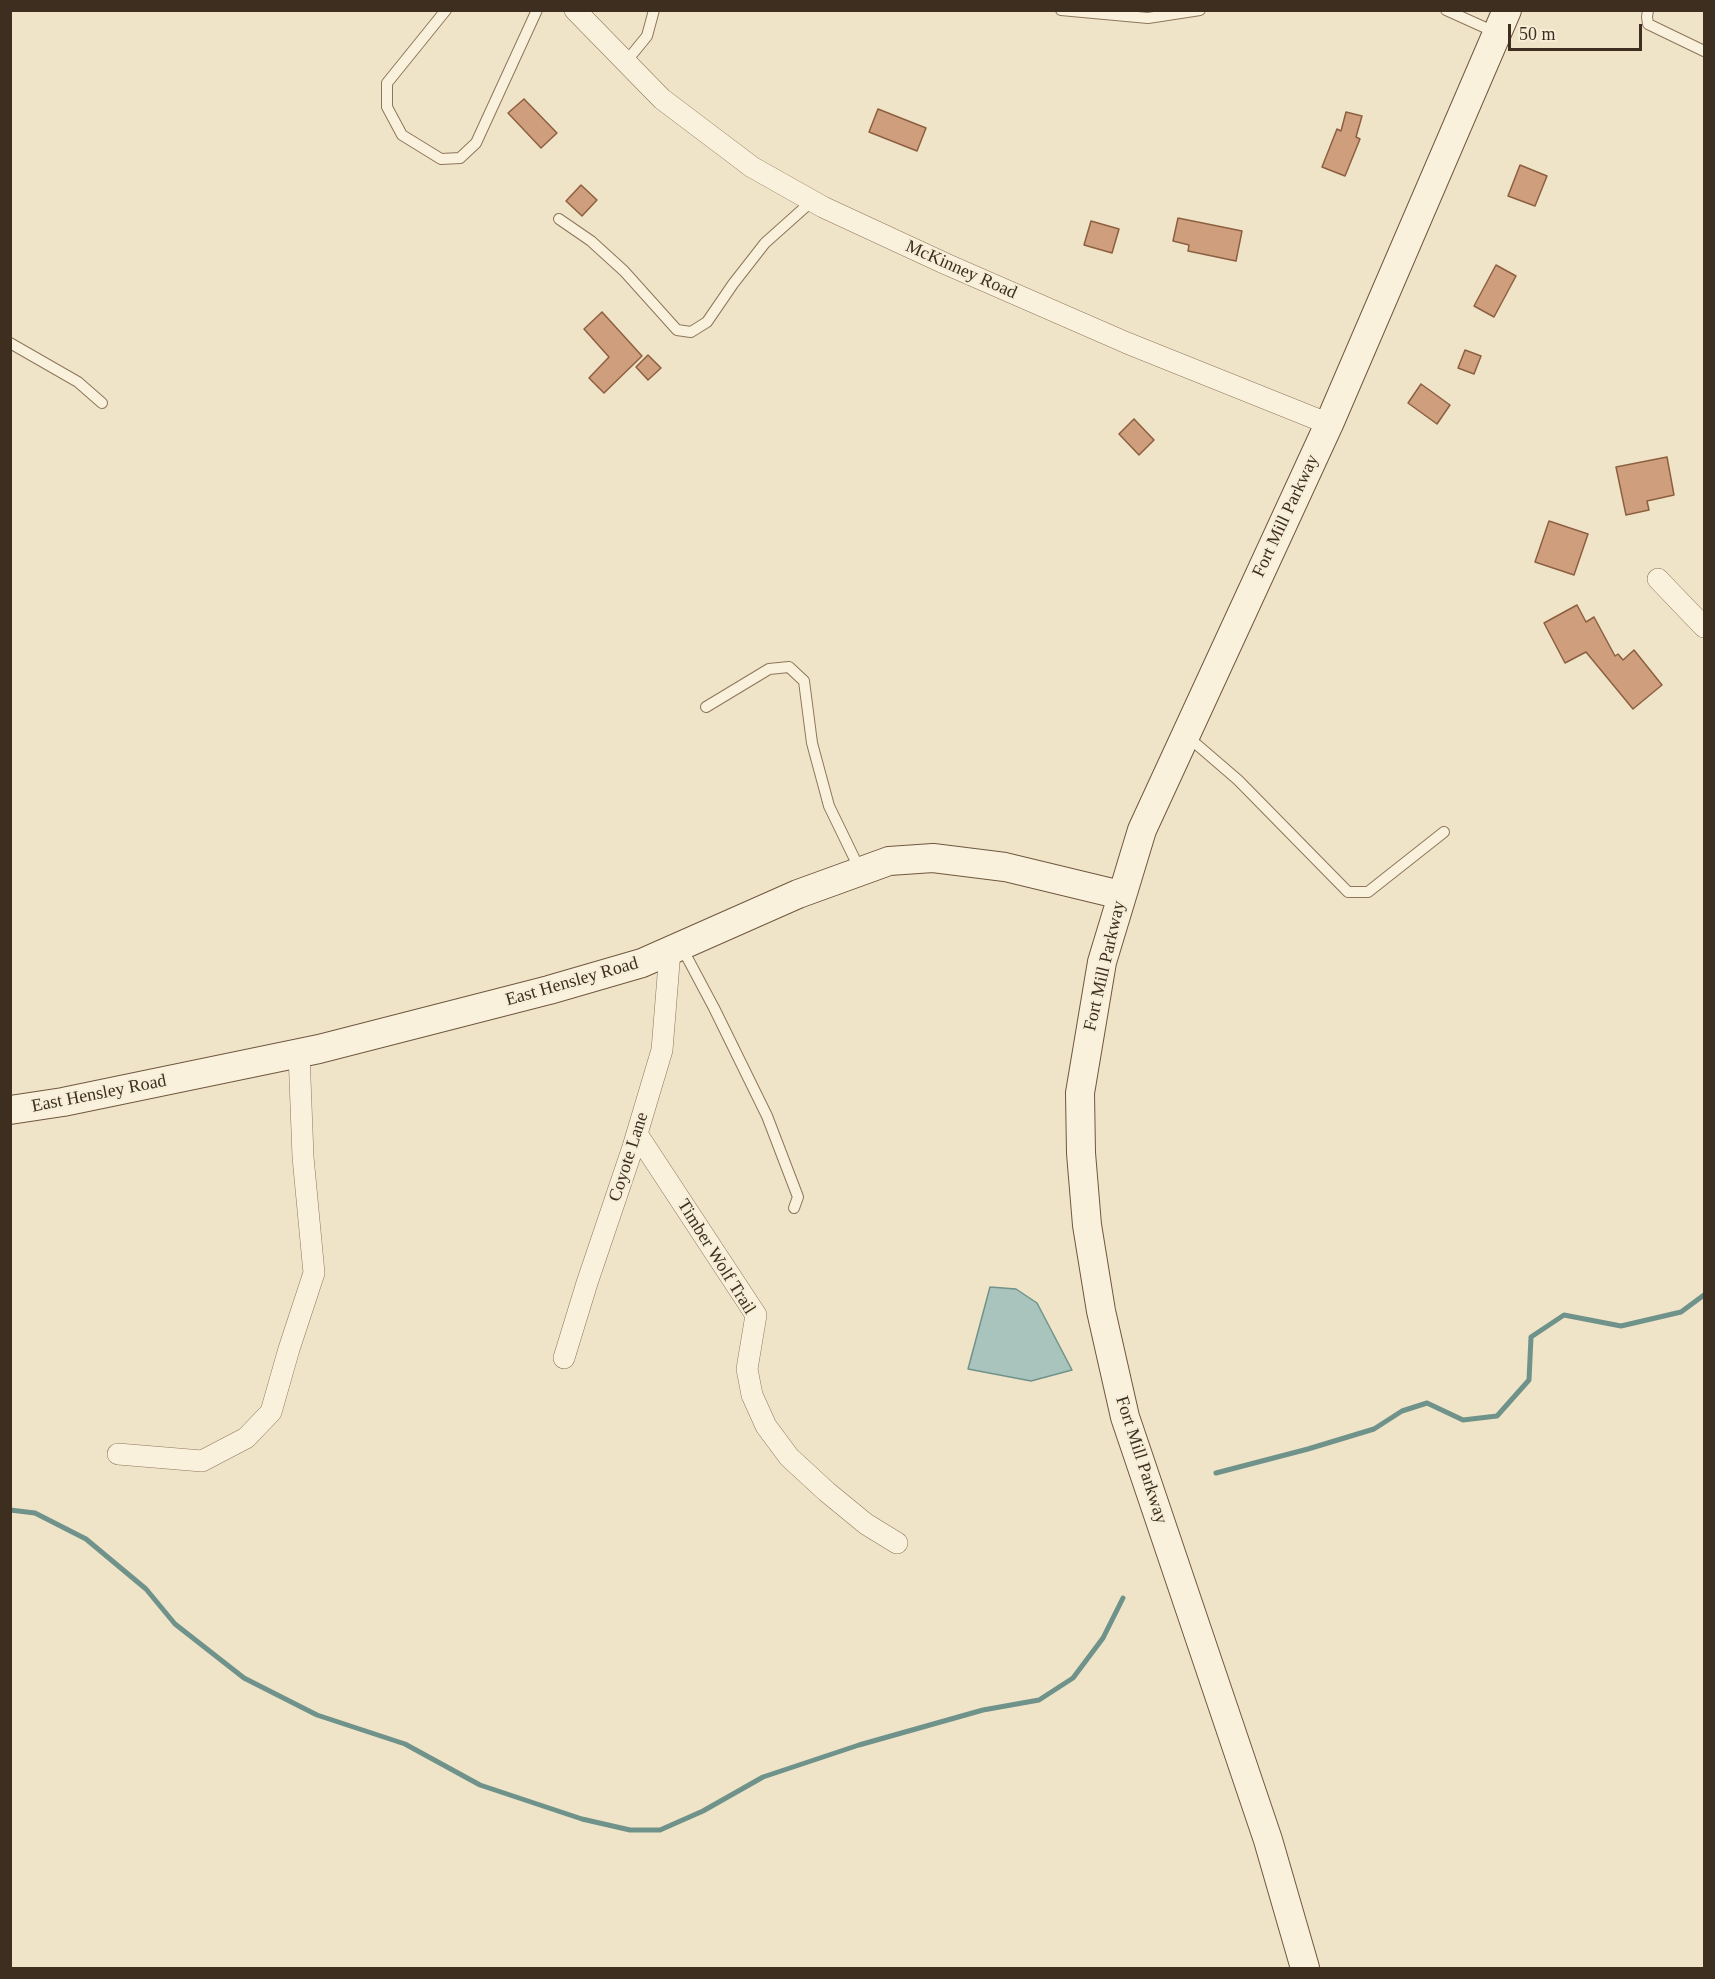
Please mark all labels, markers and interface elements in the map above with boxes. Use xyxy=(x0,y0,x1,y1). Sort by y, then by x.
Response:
scale bar xyxy=(1511,12,1644,50)
text: 50 m xyxy=(1519,24,1556,44)
street label: McKinney Road xyxy=(902,236,1020,304)
street label: Fort Mill Parkway xyxy=(1248,451,1324,581)
street label: Fort Mill Parkway xyxy=(1080,899,1130,1033)
street label: East Hensley Road xyxy=(503,953,641,1011)
street label: East Hensley Road xyxy=(30,1070,168,1118)
street label: Coyote Lane xyxy=(604,1110,654,1204)
street label: Timber Wolf Trail xyxy=(672,1196,760,1318)
street label: Fort Mill Parkway xyxy=(1110,1393,1172,1527)

